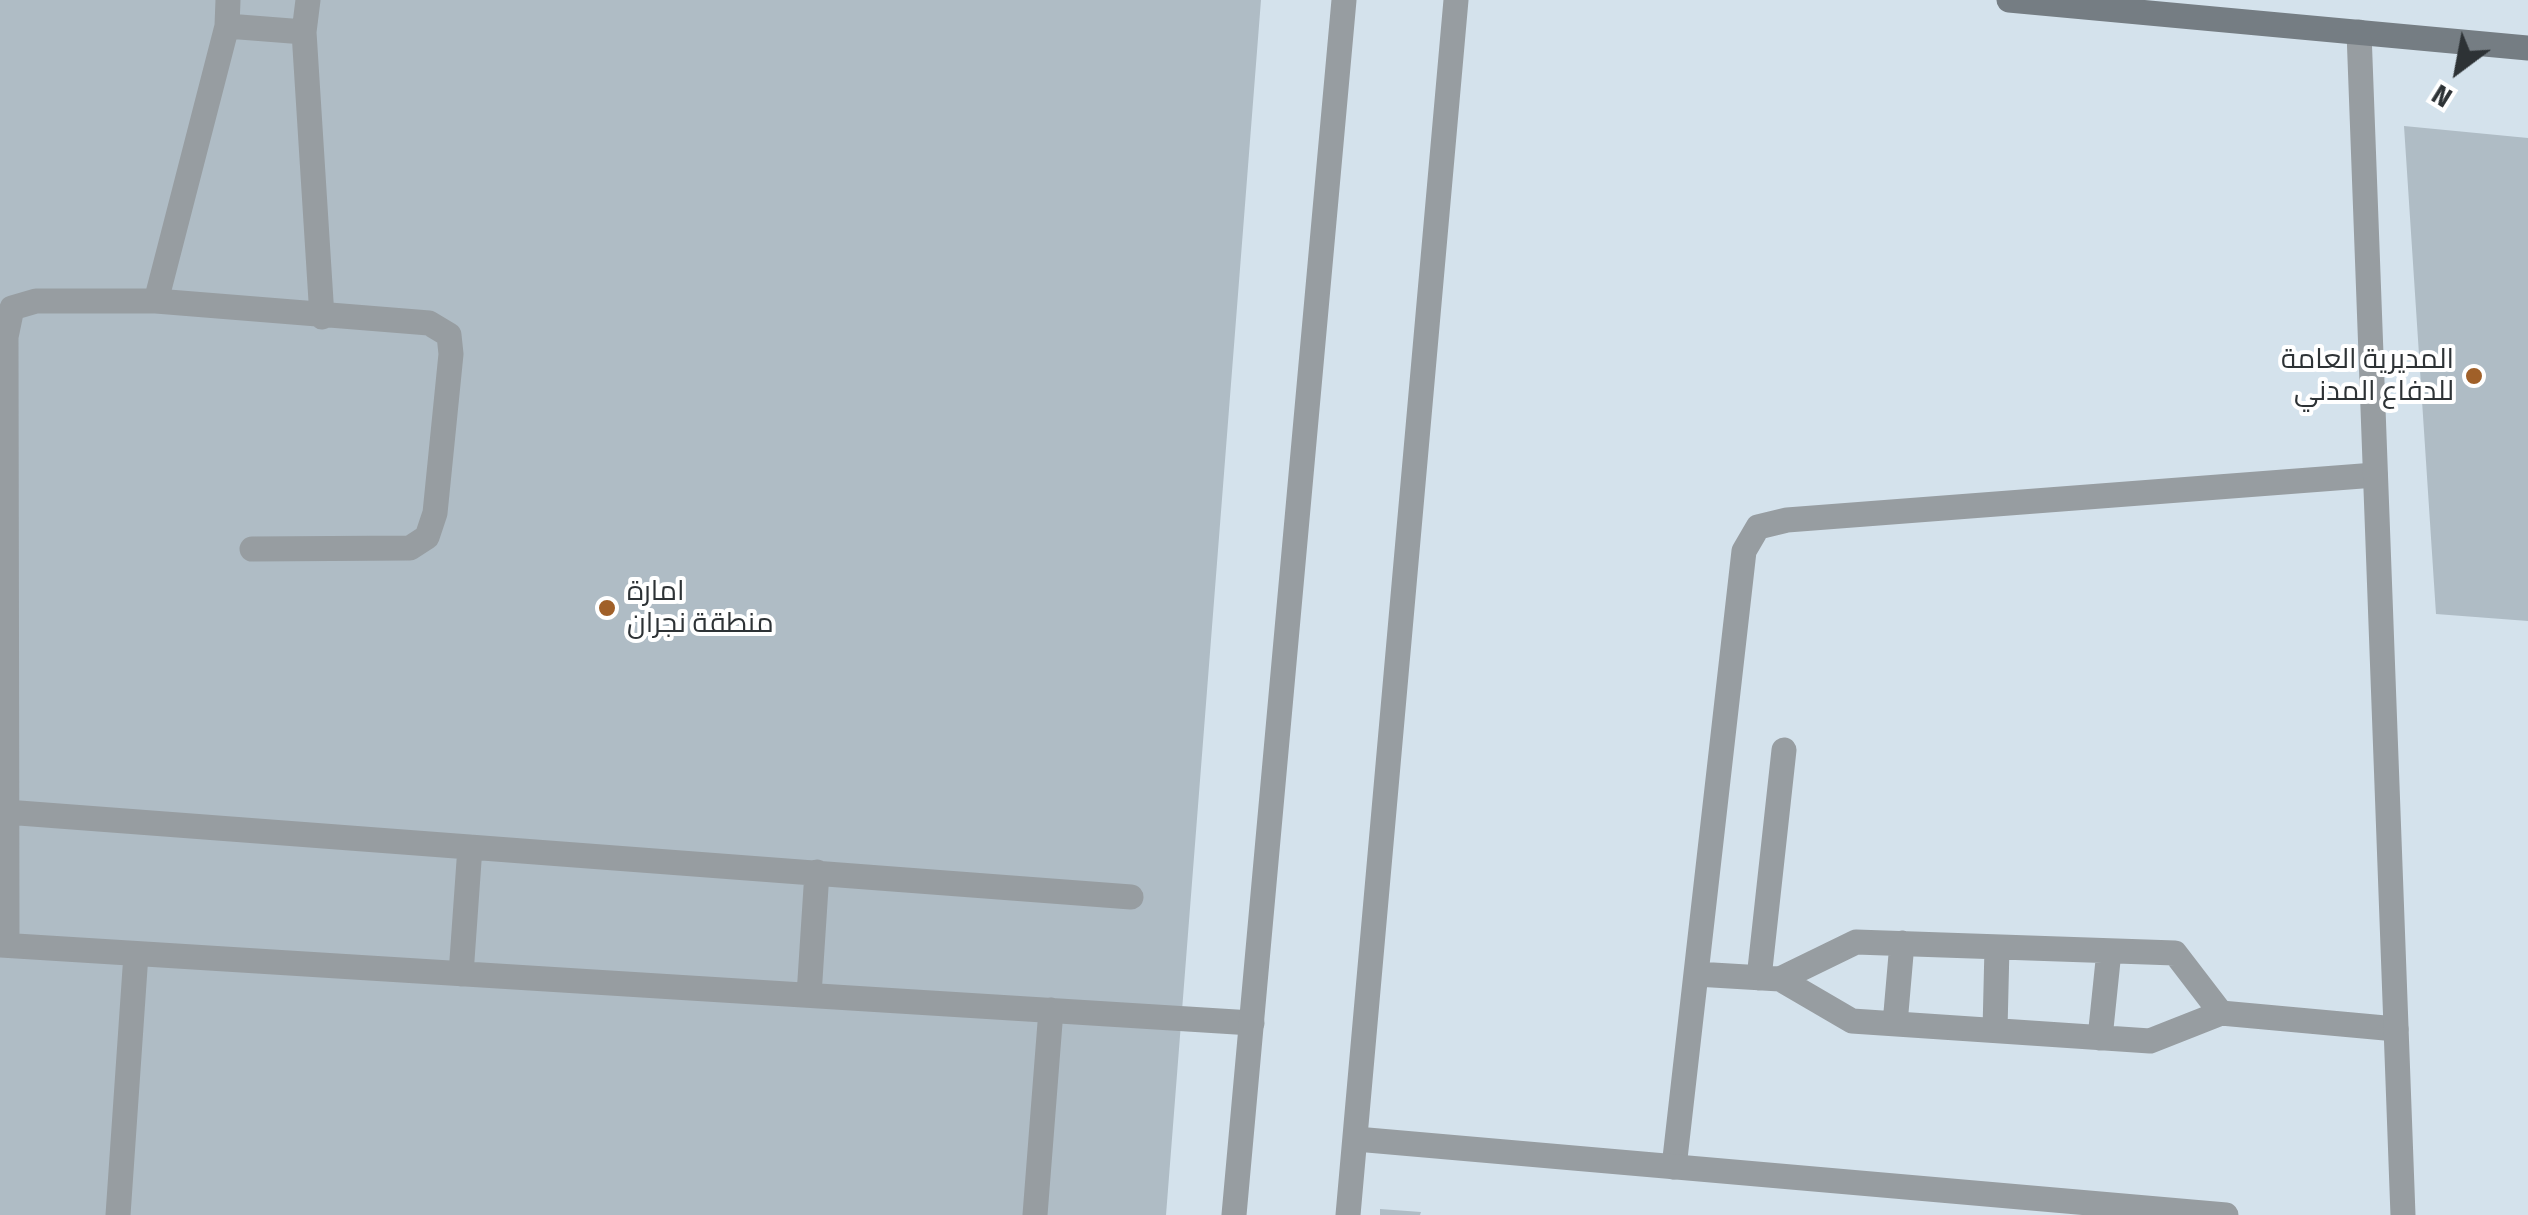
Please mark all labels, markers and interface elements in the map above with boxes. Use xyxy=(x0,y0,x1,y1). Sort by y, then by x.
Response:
north arrow xyxy=(2408,20,2508,120)
text: N xyxy=(2426,77,2458,114)
place label: المديرية العامة للدفاع المدني xyxy=(2281,343,2454,409)
marker: المديرية العامة للدفاع المدني xyxy=(2463,365,2485,387)
place label: امارة منطقة نجران xyxy=(627,575,774,641)
marker: امارة منطقة نجران xyxy=(596,597,618,619)

